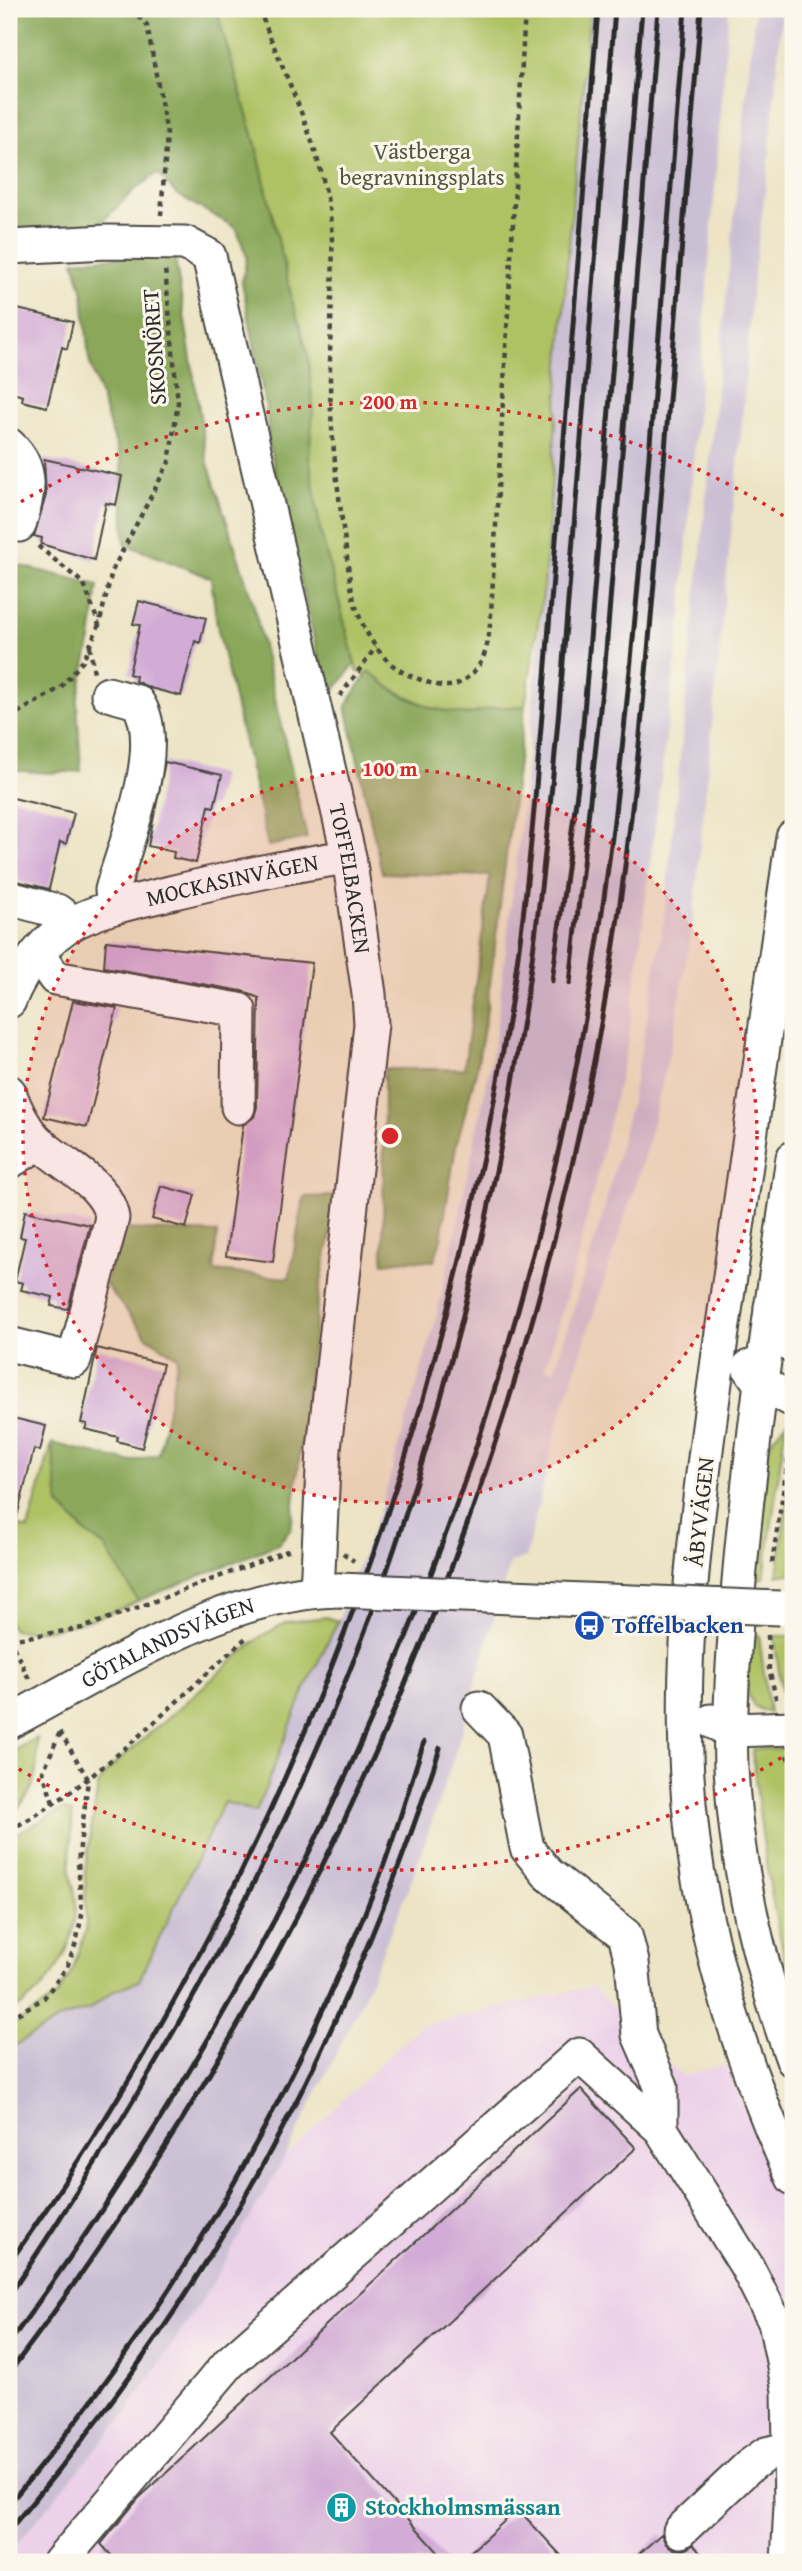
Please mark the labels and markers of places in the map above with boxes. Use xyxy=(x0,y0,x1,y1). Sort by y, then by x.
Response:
centre of rings xyxy=(378,1124,402,1148)
bus stop icon: Toffelbacken xyxy=(572,1608,606,1642)
place label: Toffelbacken xyxy=(612,1608,744,1641)
building icon: Stockholmsmässan xyxy=(325,2490,359,2524)
place label: Stockholmsmässan xyxy=(365,2490,561,2523)

